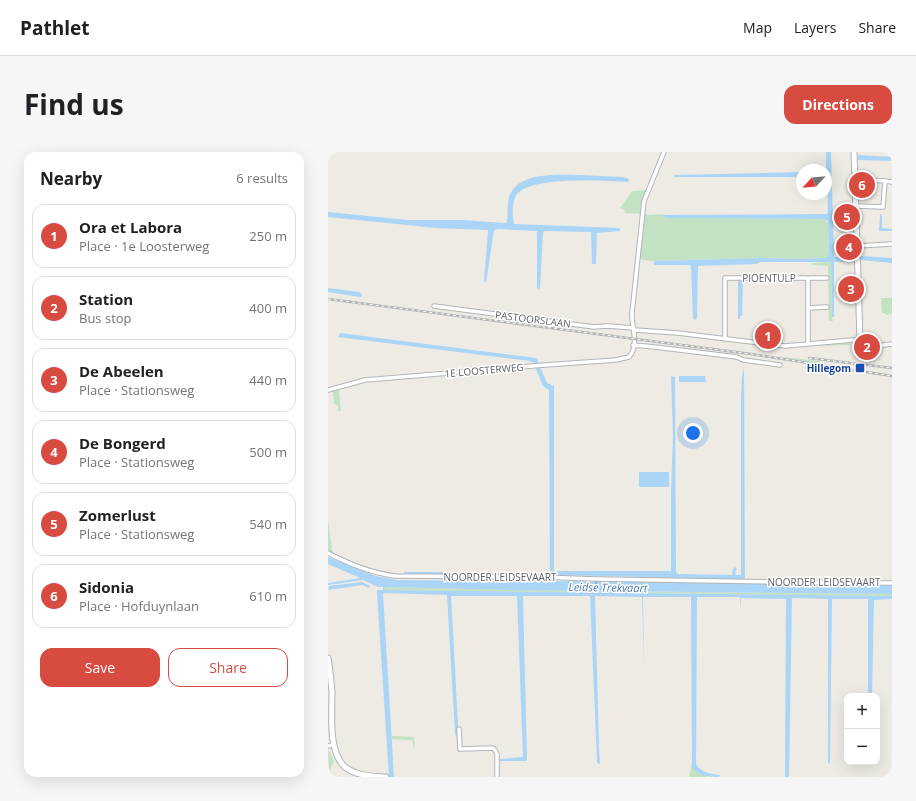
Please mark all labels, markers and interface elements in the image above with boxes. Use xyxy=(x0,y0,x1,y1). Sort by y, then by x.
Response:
text: Pathlet xyxy=(20,15,89,41)
text: Map xyxy=(743,18,772,37)
text: Layers xyxy=(794,18,836,37)
text: Share xyxy=(858,18,896,37)
text: Find us xyxy=(24,85,124,123)
button: Directions xyxy=(784,85,892,124)
north arrow xyxy=(796,164,832,200)
text: Nearby xyxy=(40,167,102,190)
text: 6 results xyxy=(236,169,288,187)
pin: 6 xyxy=(849,170,875,200)
pin: 5 xyxy=(834,202,860,232)
text: Ora et Labora xyxy=(79,217,182,237)
text: 1 xyxy=(50,227,58,245)
text: 250 m xyxy=(249,227,287,245)
pin: 4 xyxy=(836,232,862,262)
text: Place · 1e Loosterweg xyxy=(79,237,209,255)
street label: PIOENTULP xyxy=(742,271,796,285)
pin: 3 xyxy=(838,274,864,304)
text: Station xyxy=(79,289,133,309)
text: 2 xyxy=(50,299,58,317)
text: 400 m xyxy=(249,299,287,317)
street label: PASTOORSLAAN xyxy=(494,307,572,331)
text: Bus stop xyxy=(79,309,132,327)
pin: 1 xyxy=(755,321,781,351)
pin: 2 xyxy=(854,332,880,362)
street label: 1E LOOSTERWEG xyxy=(444,360,524,380)
text: De Abeelen xyxy=(79,361,164,381)
place label: Hillegom xyxy=(807,361,851,375)
marker: Hillegom xyxy=(854,362,866,374)
text: 3 xyxy=(50,371,58,389)
text: 440 m xyxy=(249,371,287,389)
text: Place · Stationsweg xyxy=(79,381,194,399)
your location xyxy=(683,423,703,443)
text: De Bongerd xyxy=(79,433,166,453)
text: 4 xyxy=(50,443,58,461)
text: 500 m xyxy=(249,443,287,461)
text: Place · Stationsweg xyxy=(79,453,194,471)
text: Zomerlust xyxy=(79,505,156,525)
text: 5 xyxy=(50,515,58,533)
text: 540 m xyxy=(249,515,287,533)
text: Place · Stationsweg xyxy=(79,525,194,543)
street label: NOORDER LEIDSEVAART xyxy=(444,570,557,584)
street label: NOORDER LEIDSEVAART xyxy=(768,575,881,589)
text: Sidonia xyxy=(79,577,134,597)
water label: Leidse Trekvaart xyxy=(568,579,648,595)
text: 6 xyxy=(50,587,58,605)
text: 610 m xyxy=(249,587,287,605)
text: Place · Hofduynlaan xyxy=(79,597,199,615)
button: Save xyxy=(40,648,160,687)
button: Share xyxy=(168,648,288,687)
map controls xyxy=(844,693,880,765)
button: + xyxy=(844,693,880,729)
button: − xyxy=(844,729,880,765)

